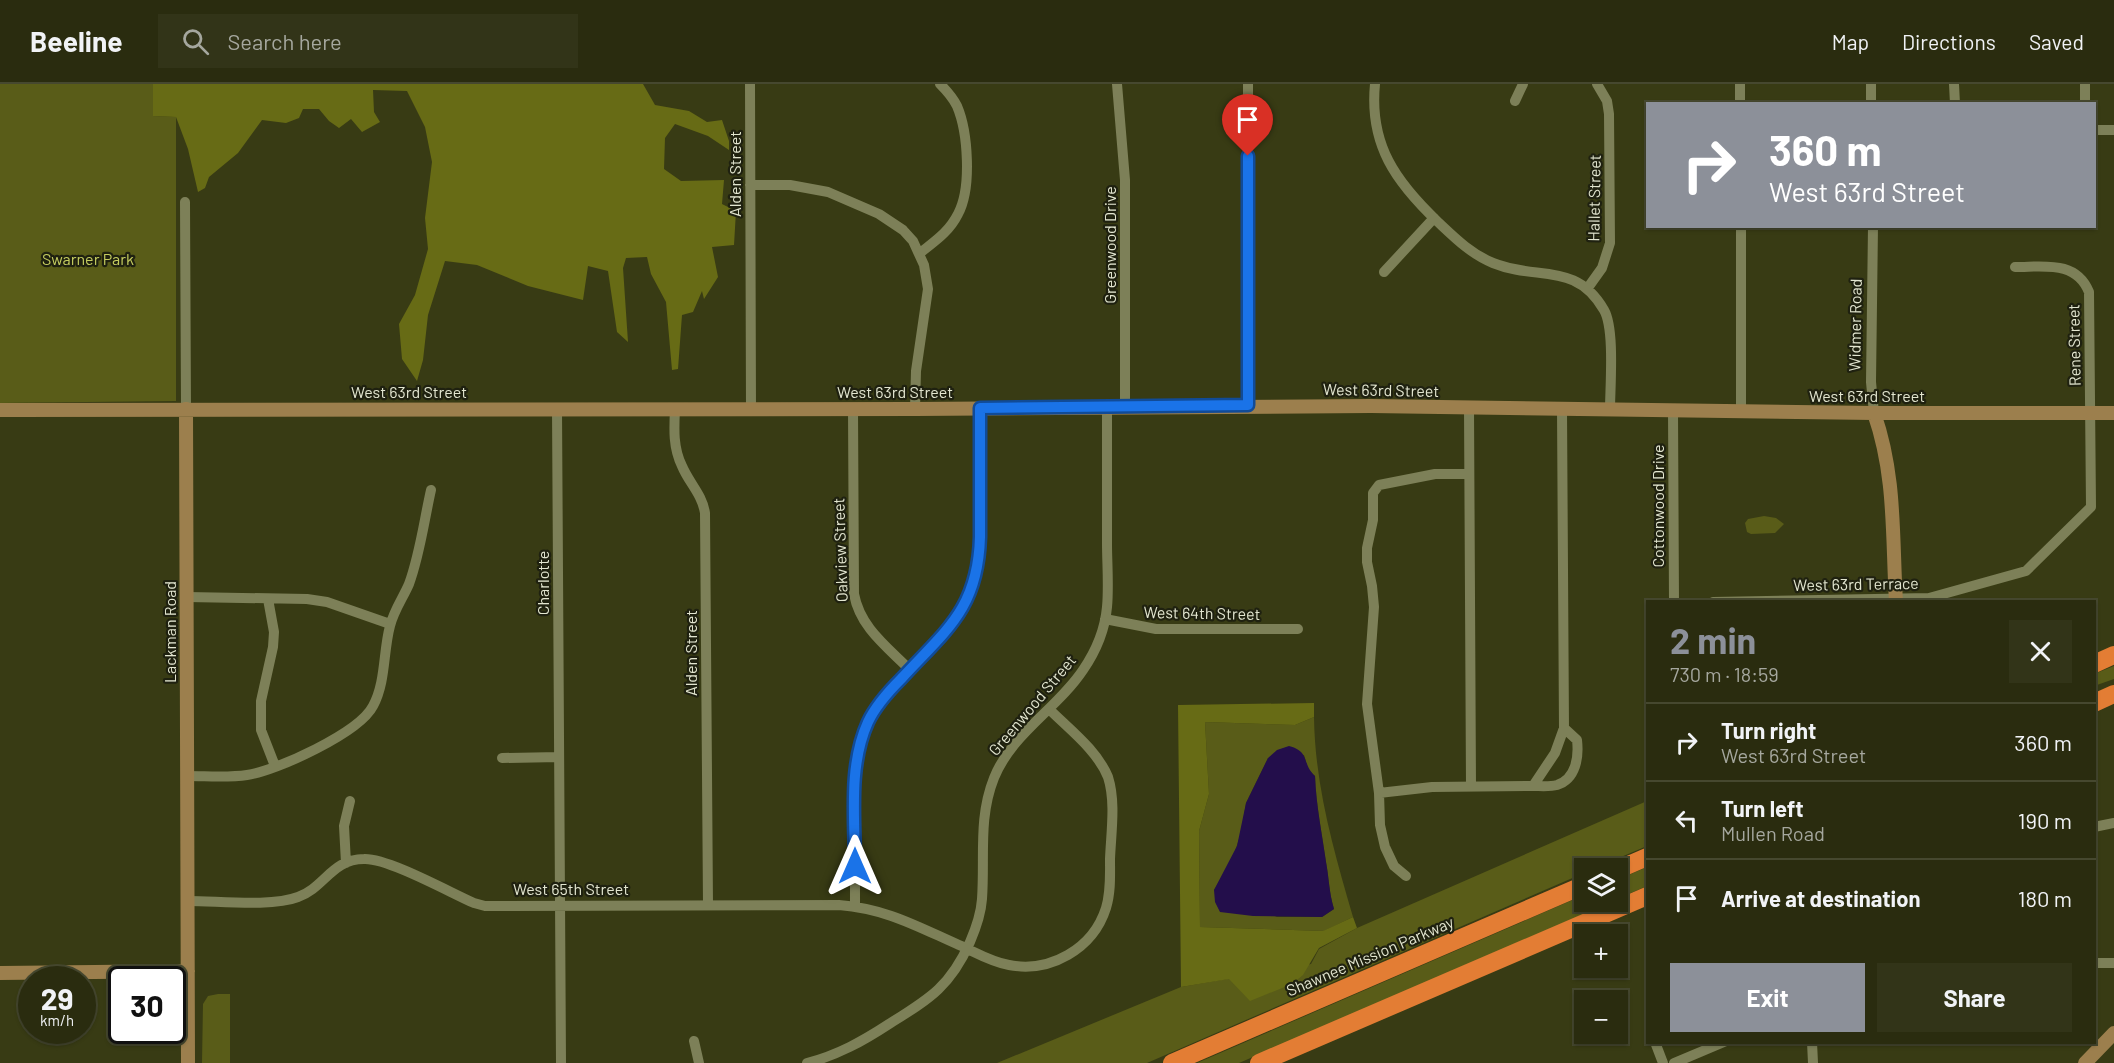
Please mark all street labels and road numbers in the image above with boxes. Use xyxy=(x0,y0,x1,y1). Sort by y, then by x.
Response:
street label: Alden Street xyxy=(725,131,744,217)
street label: Hallet Street xyxy=(1583,154,1604,242)
street label: Greenwood Drive xyxy=(1100,186,1119,304)
street label: Widmer Road xyxy=(1844,278,1865,372)
street label: Rene Street xyxy=(2063,304,2084,386)
street label: West 63rd Street xyxy=(1323,379,1439,400)
street label: West 63rd Street xyxy=(351,382,467,401)
street label: West 63rd Street xyxy=(837,382,953,401)
street label: West 63rd Street xyxy=(1809,386,1925,405)
street label: Cottonwood Drive xyxy=(1648,444,1667,568)
street label: Oakview Street xyxy=(828,497,851,603)
street label: Charlotte xyxy=(533,551,552,615)
street label: West 63rd Terrace xyxy=(1793,573,1919,594)
street label: Lackman Road xyxy=(160,581,179,683)
street label: West 64th Street xyxy=(1143,602,1261,623)
street label: Alden Street xyxy=(681,610,700,696)
street label: Greenwood Street xyxy=(984,651,1079,759)
street label: West 65th Street xyxy=(513,879,629,898)
street label: Shawnee Mission Parkway xyxy=(1283,911,1457,999)

